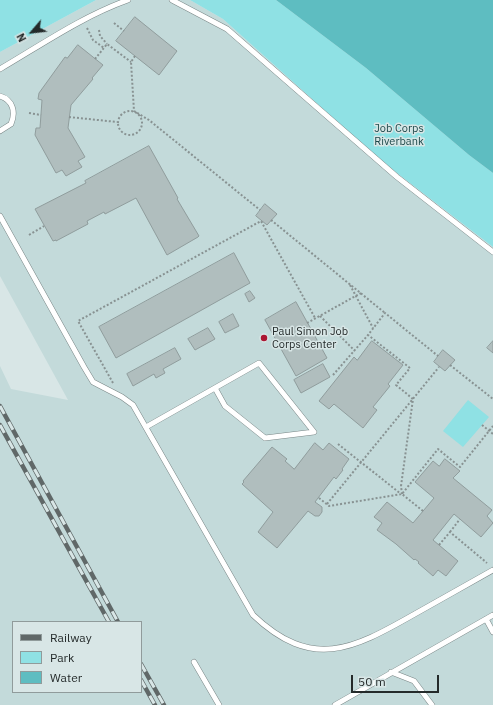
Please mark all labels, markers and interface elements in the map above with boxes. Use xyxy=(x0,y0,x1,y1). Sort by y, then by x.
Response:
north arrow xyxy=(12,12,52,52)
text: N xyxy=(13,31,29,44)
park label: Job Corps Riverbank xyxy=(374,122,424,148)
place label: Paul Simon Job Corps Center xyxy=(272,325,348,351)
marker: Paul Simon Job Corps Center xyxy=(259,333,269,343)
legend xyxy=(12,621,142,693)
text: Railway xyxy=(50,630,92,645)
text: Park xyxy=(50,650,74,665)
scale bar xyxy=(353,667,441,693)
text: Water xyxy=(50,670,82,685)
text: 50 m xyxy=(358,674,386,689)

